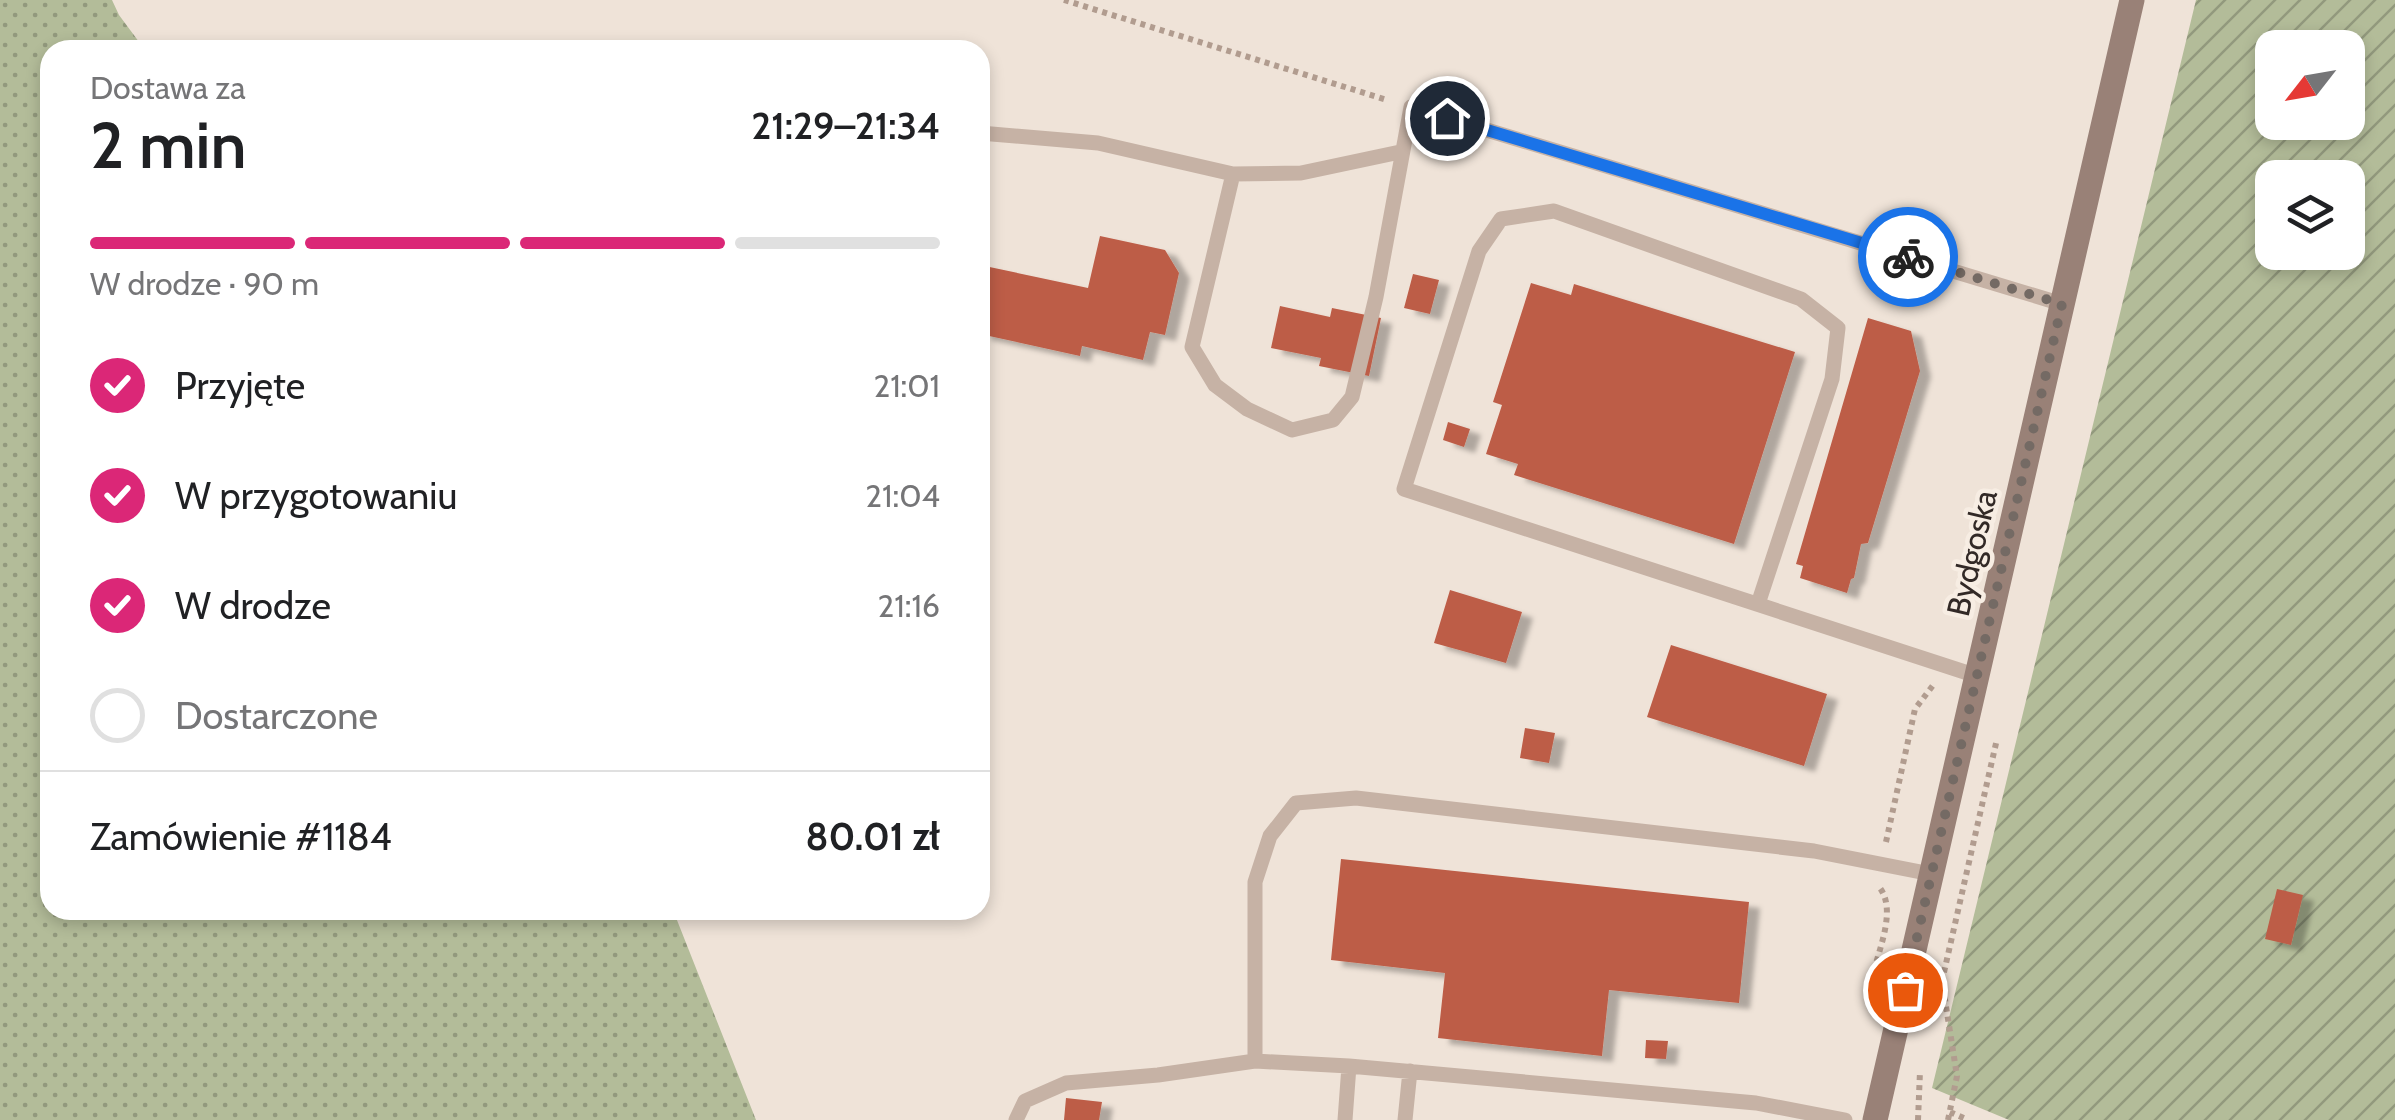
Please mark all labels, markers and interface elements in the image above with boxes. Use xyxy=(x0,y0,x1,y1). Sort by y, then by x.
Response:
north arrow xyxy=(2255,30,2365,140)
map controls xyxy=(2255,30,2365,270)
text: Dostawa za xyxy=(90,68,246,107)
pin xyxy=(1405,76,1490,161)
icon: home xyxy=(1420,91,1475,146)
text: 21:29–21:34 xyxy=(751,102,940,149)
text: 2 min xyxy=(90,105,247,184)
button: layers xyxy=(2255,160,2365,270)
courier xyxy=(1858,207,1958,307)
icon: bike xyxy=(1881,230,1936,285)
text: W drodze · 90 m xyxy=(90,264,319,303)
icon: check xyxy=(90,358,145,413)
text: Przyjęte xyxy=(175,362,305,409)
text: 21:01 xyxy=(873,366,940,405)
icon: check xyxy=(90,468,145,523)
text: W przygotowaniu xyxy=(175,472,457,519)
text: 21:04 xyxy=(865,476,940,515)
street label: Bydgoska xyxy=(1938,485,2005,620)
icon: check xyxy=(90,578,145,633)
text: W drodze xyxy=(175,582,331,629)
text: 21:16 xyxy=(878,586,940,625)
text: Dostarczone xyxy=(175,692,378,739)
text: Zamówienie #1184 xyxy=(90,813,392,860)
text: 80.01 zł xyxy=(805,813,940,860)
pin xyxy=(1863,948,1948,1033)
icon: bag xyxy=(1878,963,1933,1018)

